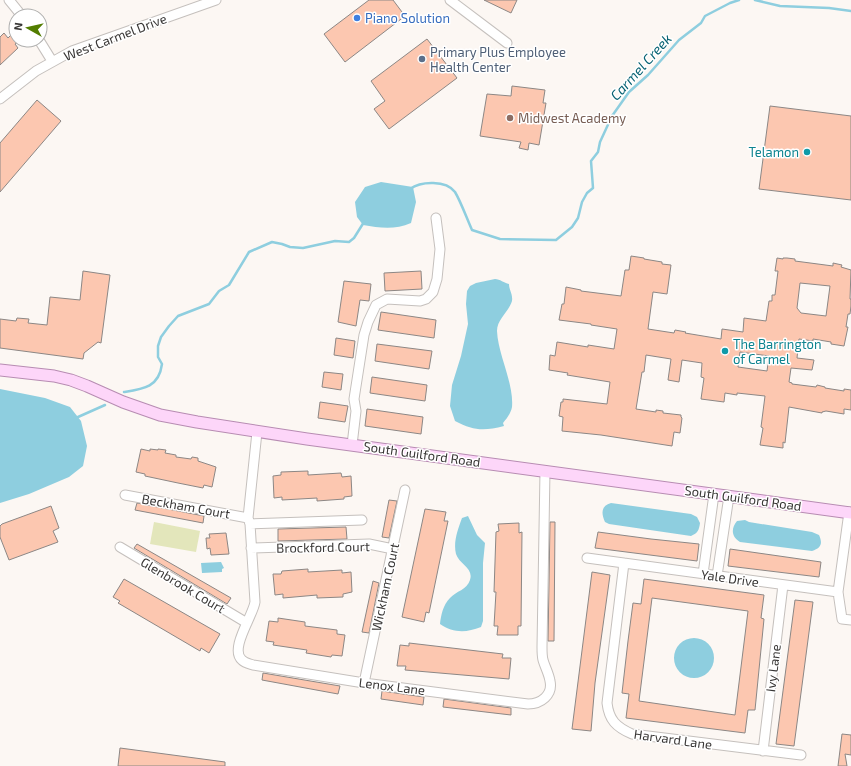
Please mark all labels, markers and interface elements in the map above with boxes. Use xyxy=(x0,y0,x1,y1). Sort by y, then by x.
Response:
north arrow xyxy=(8,8,48,48)
street label: West Carmel Drive xyxy=(61,10,169,64)
place label: Piano Solution xyxy=(365,10,450,26)
marker: Piano Solution xyxy=(352,13,362,23)
text: N xyxy=(11,22,25,31)
water label: Carmel Creek xyxy=(606,30,675,103)
place label: Primary Plus Employee Health Center xyxy=(430,44,566,75)
marker: Primary Plus Employee Health Center xyxy=(417,54,427,64)
place label: Midwest Academy xyxy=(518,110,626,126)
marker: Midwest Academy xyxy=(505,113,515,123)
place label: Telamon xyxy=(749,144,799,160)
marker: Telamon xyxy=(802,147,812,157)
place label: The Barrington of Carmel xyxy=(733,336,822,367)
marker: The Barrington of Carmel xyxy=(720,346,730,356)
street label: South Guilford Road xyxy=(363,438,481,470)
street label: South Guilford Road xyxy=(684,482,802,514)
street label: Beckham Court xyxy=(141,490,231,522)
street label: Brockford Court xyxy=(276,538,370,556)
street label: Wickham Court xyxy=(368,541,402,633)
street label: Glenbrook Court xyxy=(138,554,228,616)
street label: Yale Drive xyxy=(700,566,760,590)
street label: Ivy Lane xyxy=(762,643,784,693)
street label: Lenox Lane xyxy=(358,674,426,698)
street label: Harvard Lane xyxy=(633,726,713,752)

